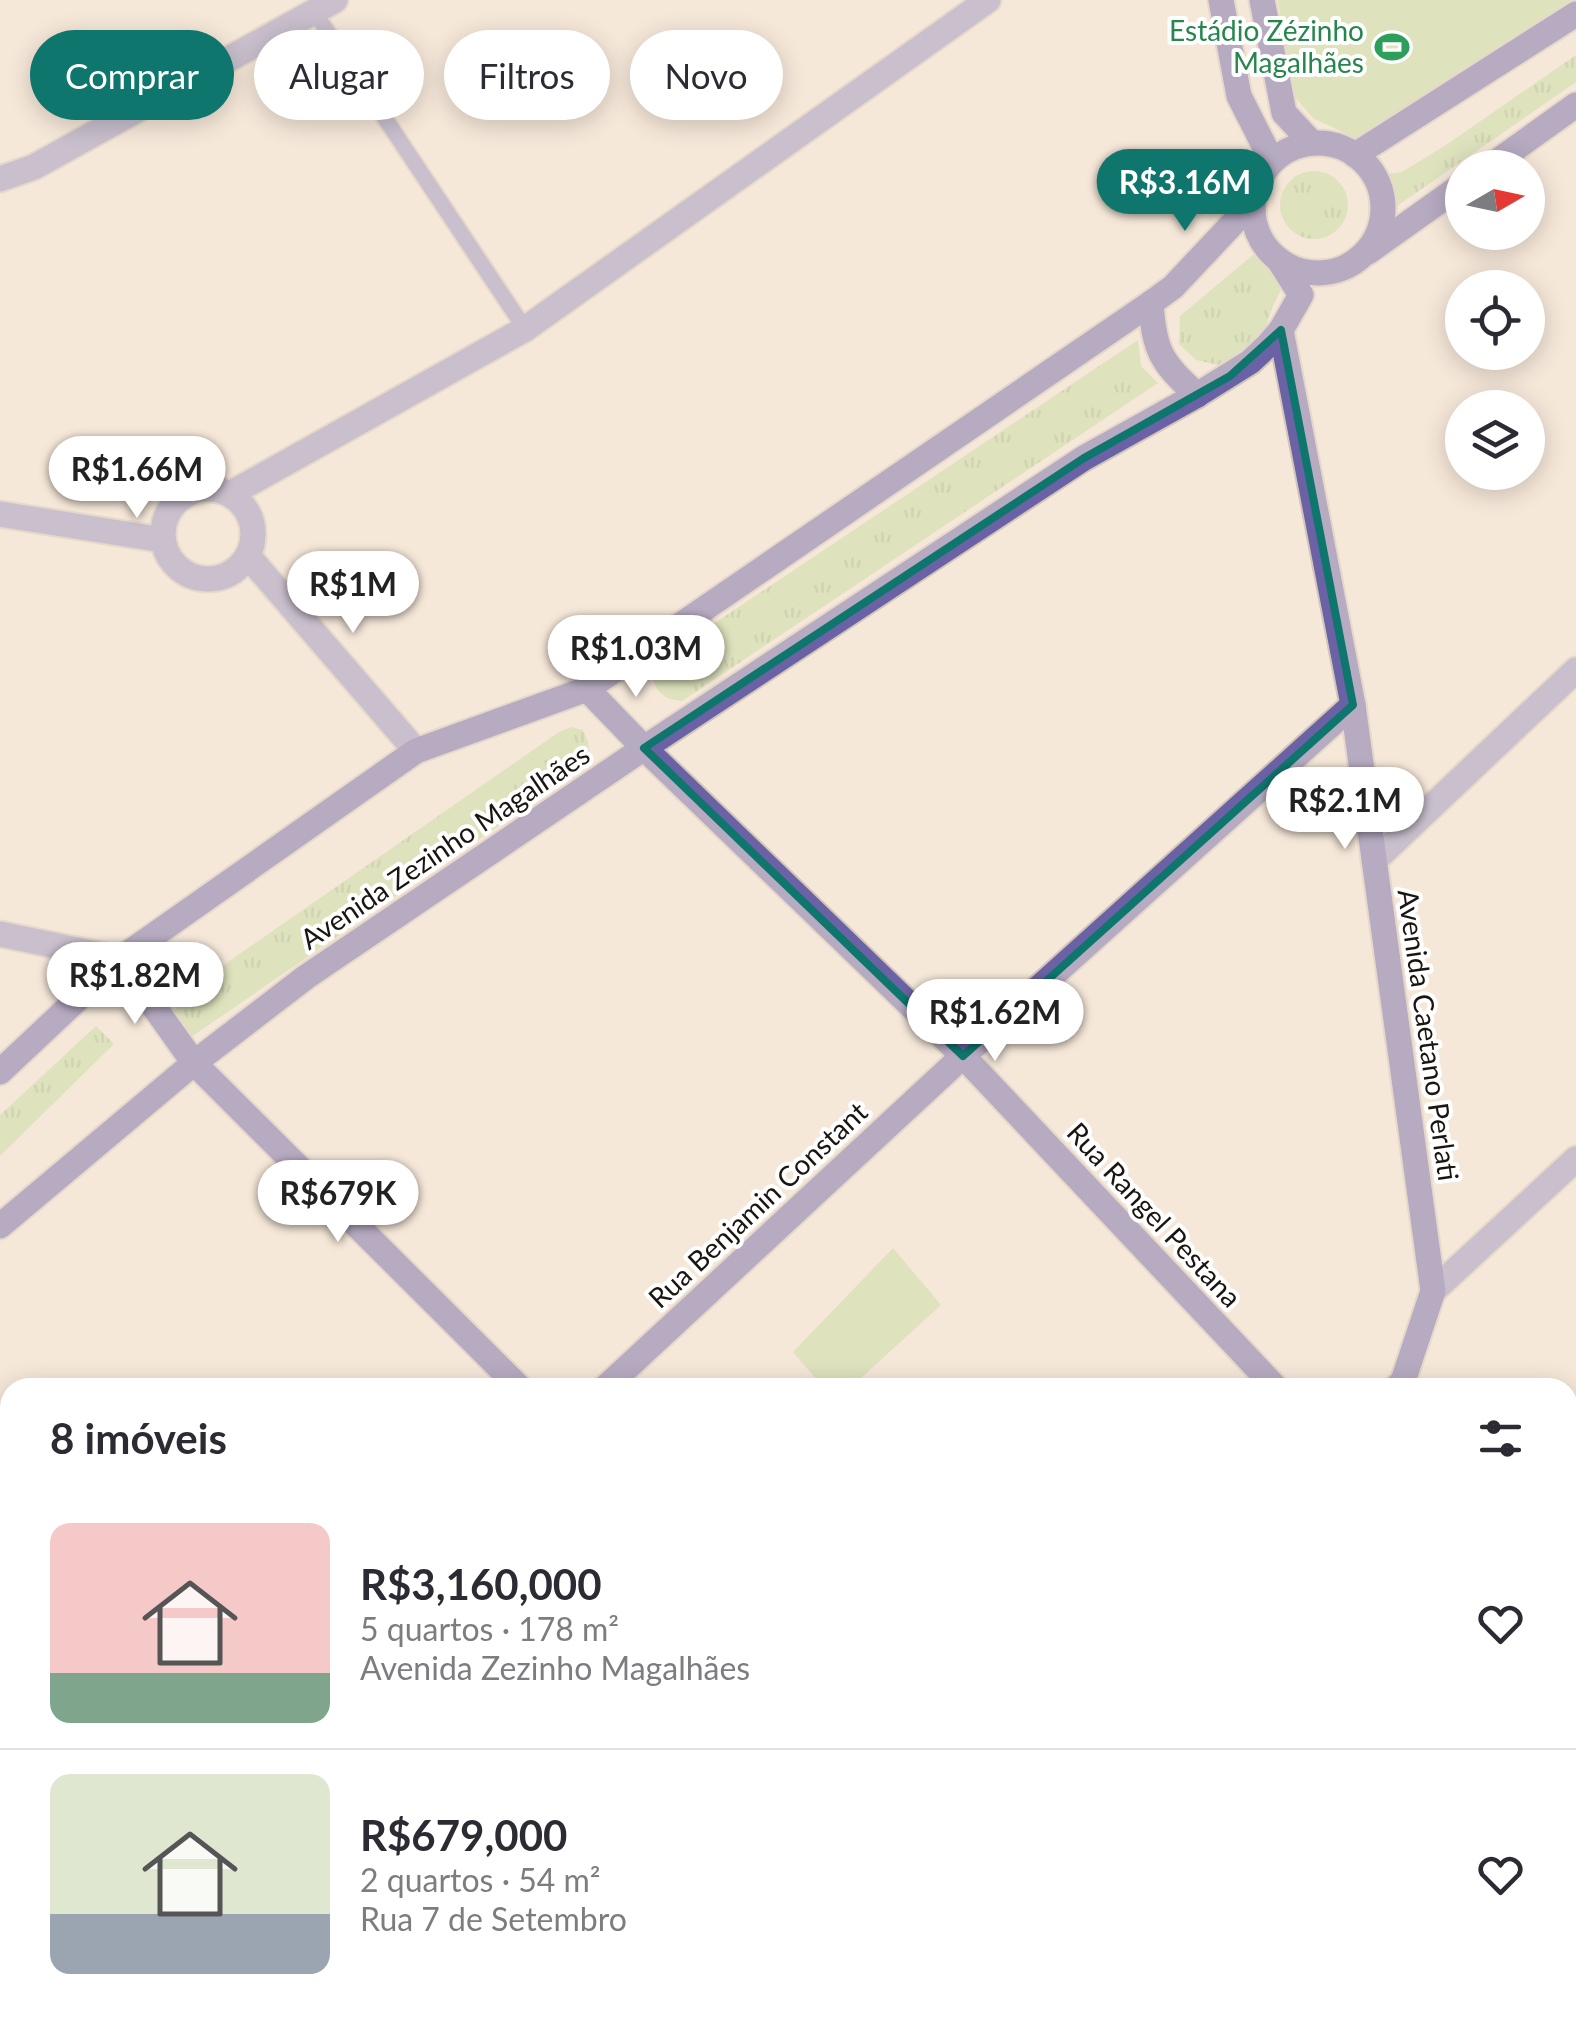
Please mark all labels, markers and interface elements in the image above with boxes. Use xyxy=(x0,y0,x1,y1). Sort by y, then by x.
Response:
place label: Estádio Zézinho Magalhães xyxy=(1169,13,1364,79)
sports icon: Estádio Zézinho Magalhães xyxy=(1373,28,1411,66)
chip: Comprar xyxy=(30,30,234,120)
chip: Alugar xyxy=(254,30,424,120)
chip: Filtros xyxy=(444,30,610,120)
chip: Novo xyxy=(630,30,783,120)
pin: R$3.16M xyxy=(1093,149,1277,234)
north arrow xyxy=(1445,150,1545,250)
map controls xyxy=(1445,150,1545,490)
text: R$3.16M xyxy=(1119,162,1251,201)
button: locate xyxy=(1445,270,1545,370)
button: layers xyxy=(1445,390,1545,490)
pin: R$1.66M xyxy=(45,436,229,521)
text: R$1.66M xyxy=(71,449,203,488)
pin: R$1M xyxy=(294,551,412,636)
text: R$1M xyxy=(309,564,397,603)
pin: R$1.03M xyxy=(544,615,728,700)
text: R$1.03M xyxy=(570,628,702,667)
street label: Avenida Zezinho Magalhães xyxy=(293,737,595,956)
pin: R$2.1M xyxy=(1264,767,1426,852)
text: R$2.1M xyxy=(1288,780,1402,819)
street label: Avenida Caetano Perlati xyxy=(1392,887,1466,1183)
pin: R$1.82M xyxy=(43,942,227,1027)
text: R$1.82M xyxy=(69,955,201,994)
pin: R$1.62M xyxy=(903,979,1087,1064)
text: R$1.62M xyxy=(929,992,1061,1031)
street label: Rua Benjamin Constant xyxy=(641,1094,874,1314)
street label: Rua Rangel Pestana xyxy=(1060,1115,1249,1314)
pin: R$679K xyxy=(257,1160,419,1245)
text: R$679K xyxy=(280,1173,396,1212)
icon: filters xyxy=(1473,1411,1528,1466)
text: 8 imóveis xyxy=(50,1413,227,1463)
text: R$3,160,000 xyxy=(360,1559,602,1609)
icon: home xyxy=(130,1563,250,1683)
icon: heart xyxy=(1473,1596,1528,1651)
text: 5 quartos · 178 m² xyxy=(360,1609,619,1648)
text: Avenida Zezinho Magalhães xyxy=(360,1648,750,1687)
text: R$679,000 xyxy=(360,1810,567,1860)
icon: home xyxy=(130,1814,250,1934)
icon: heart xyxy=(1473,1847,1528,1902)
text: 2 quartos · 54 m² xyxy=(360,1860,600,1899)
text: Rua 7 de Setembro xyxy=(360,1899,627,1938)

